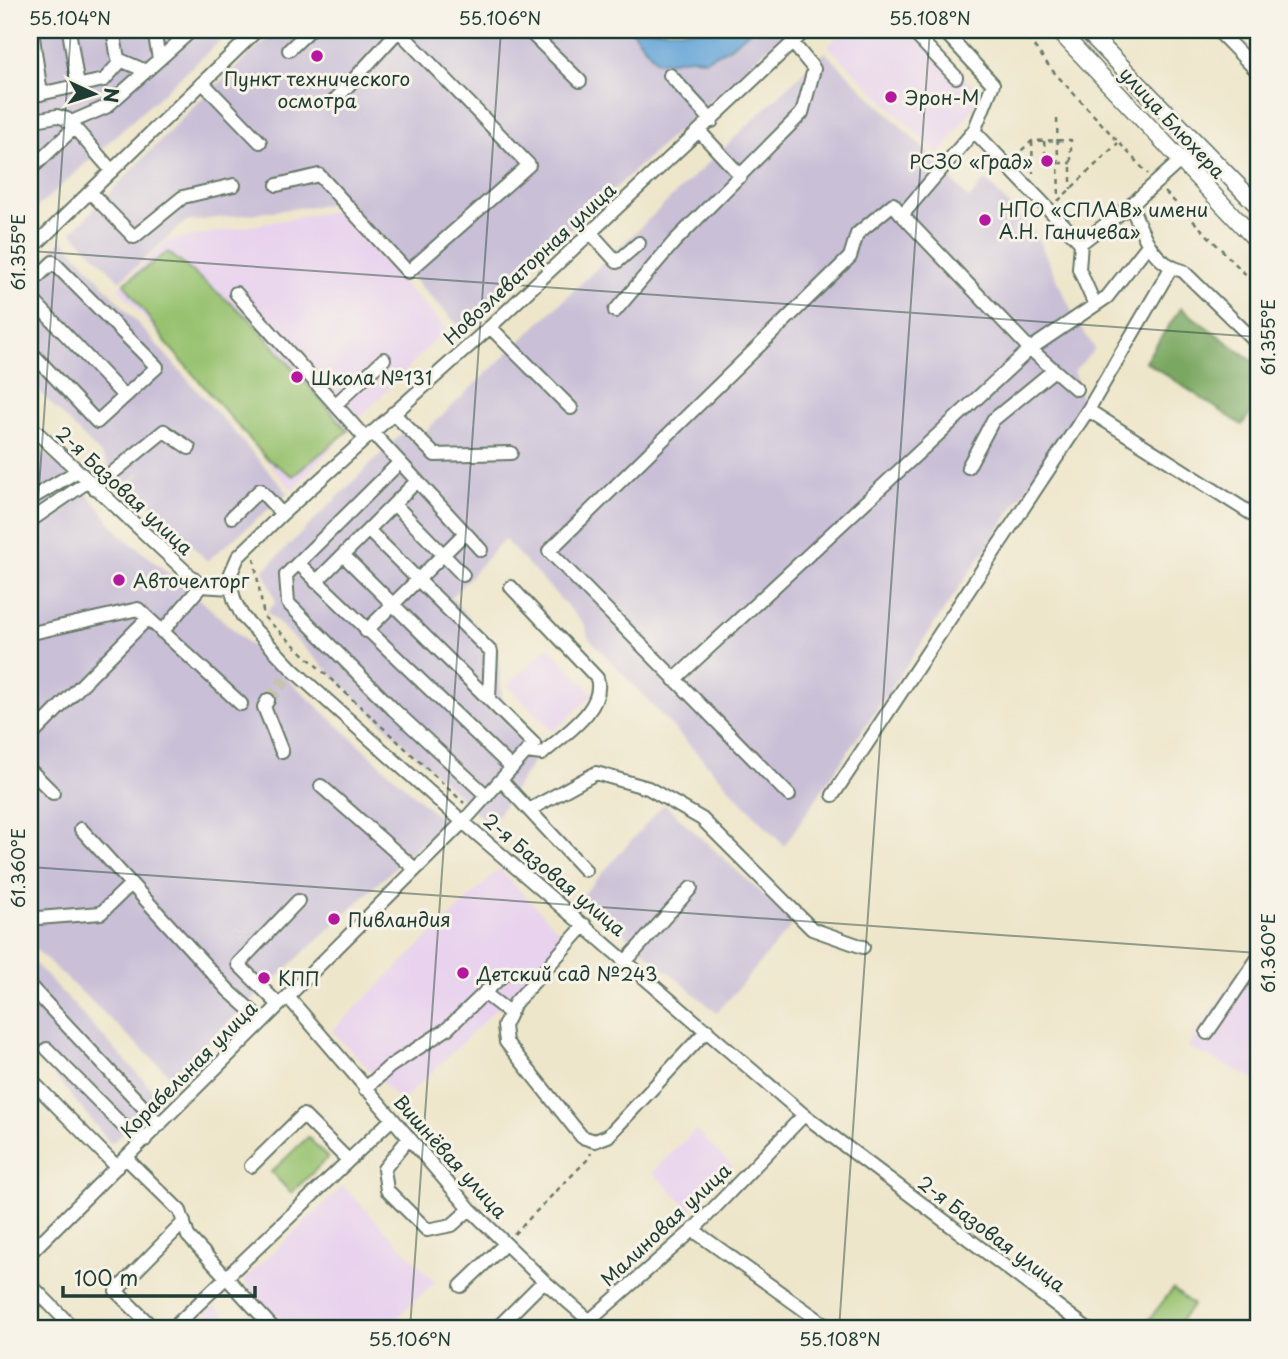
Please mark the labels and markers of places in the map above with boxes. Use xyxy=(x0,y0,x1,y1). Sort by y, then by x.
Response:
marker: Пункт технического осмотра xyxy=(309,48,325,64)
place label: Пункт технического осмотра xyxy=(224,64,410,114)
place label: Эрон-М xyxy=(905,83,979,111)
marker: Эрон-М xyxy=(883,89,899,105)
place label: РСЗО «Град» xyxy=(909,147,1033,175)
marker: РСЗО «Град» xyxy=(1039,153,1055,169)
place label: НПО «СПЛАВ» имени А.Н. Ганичева» xyxy=(999,195,1208,245)
marker: НПО «СПЛАВ» имени А.Н. Ганичева» xyxy=(977,212,993,228)
place label: Школа №131 xyxy=(311,363,432,391)
marker: Школа №131 xyxy=(289,369,305,385)
place label: Авточелторг xyxy=(133,566,250,594)
marker: Авточелторг xyxy=(111,572,127,588)
place label: Пивландия xyxy=(348,905,451,933)
marker: Пивландия xyxy=(326,911,342,927)
place label: Детский сад №243 xyxy=(476,959,658,987)
place label: КПП xyxy=(278,964,320,992)
marker: Детский сад №243 xyxy=(455,965,471,981)
marker: КПП xyxy=(256,970,272,986)

